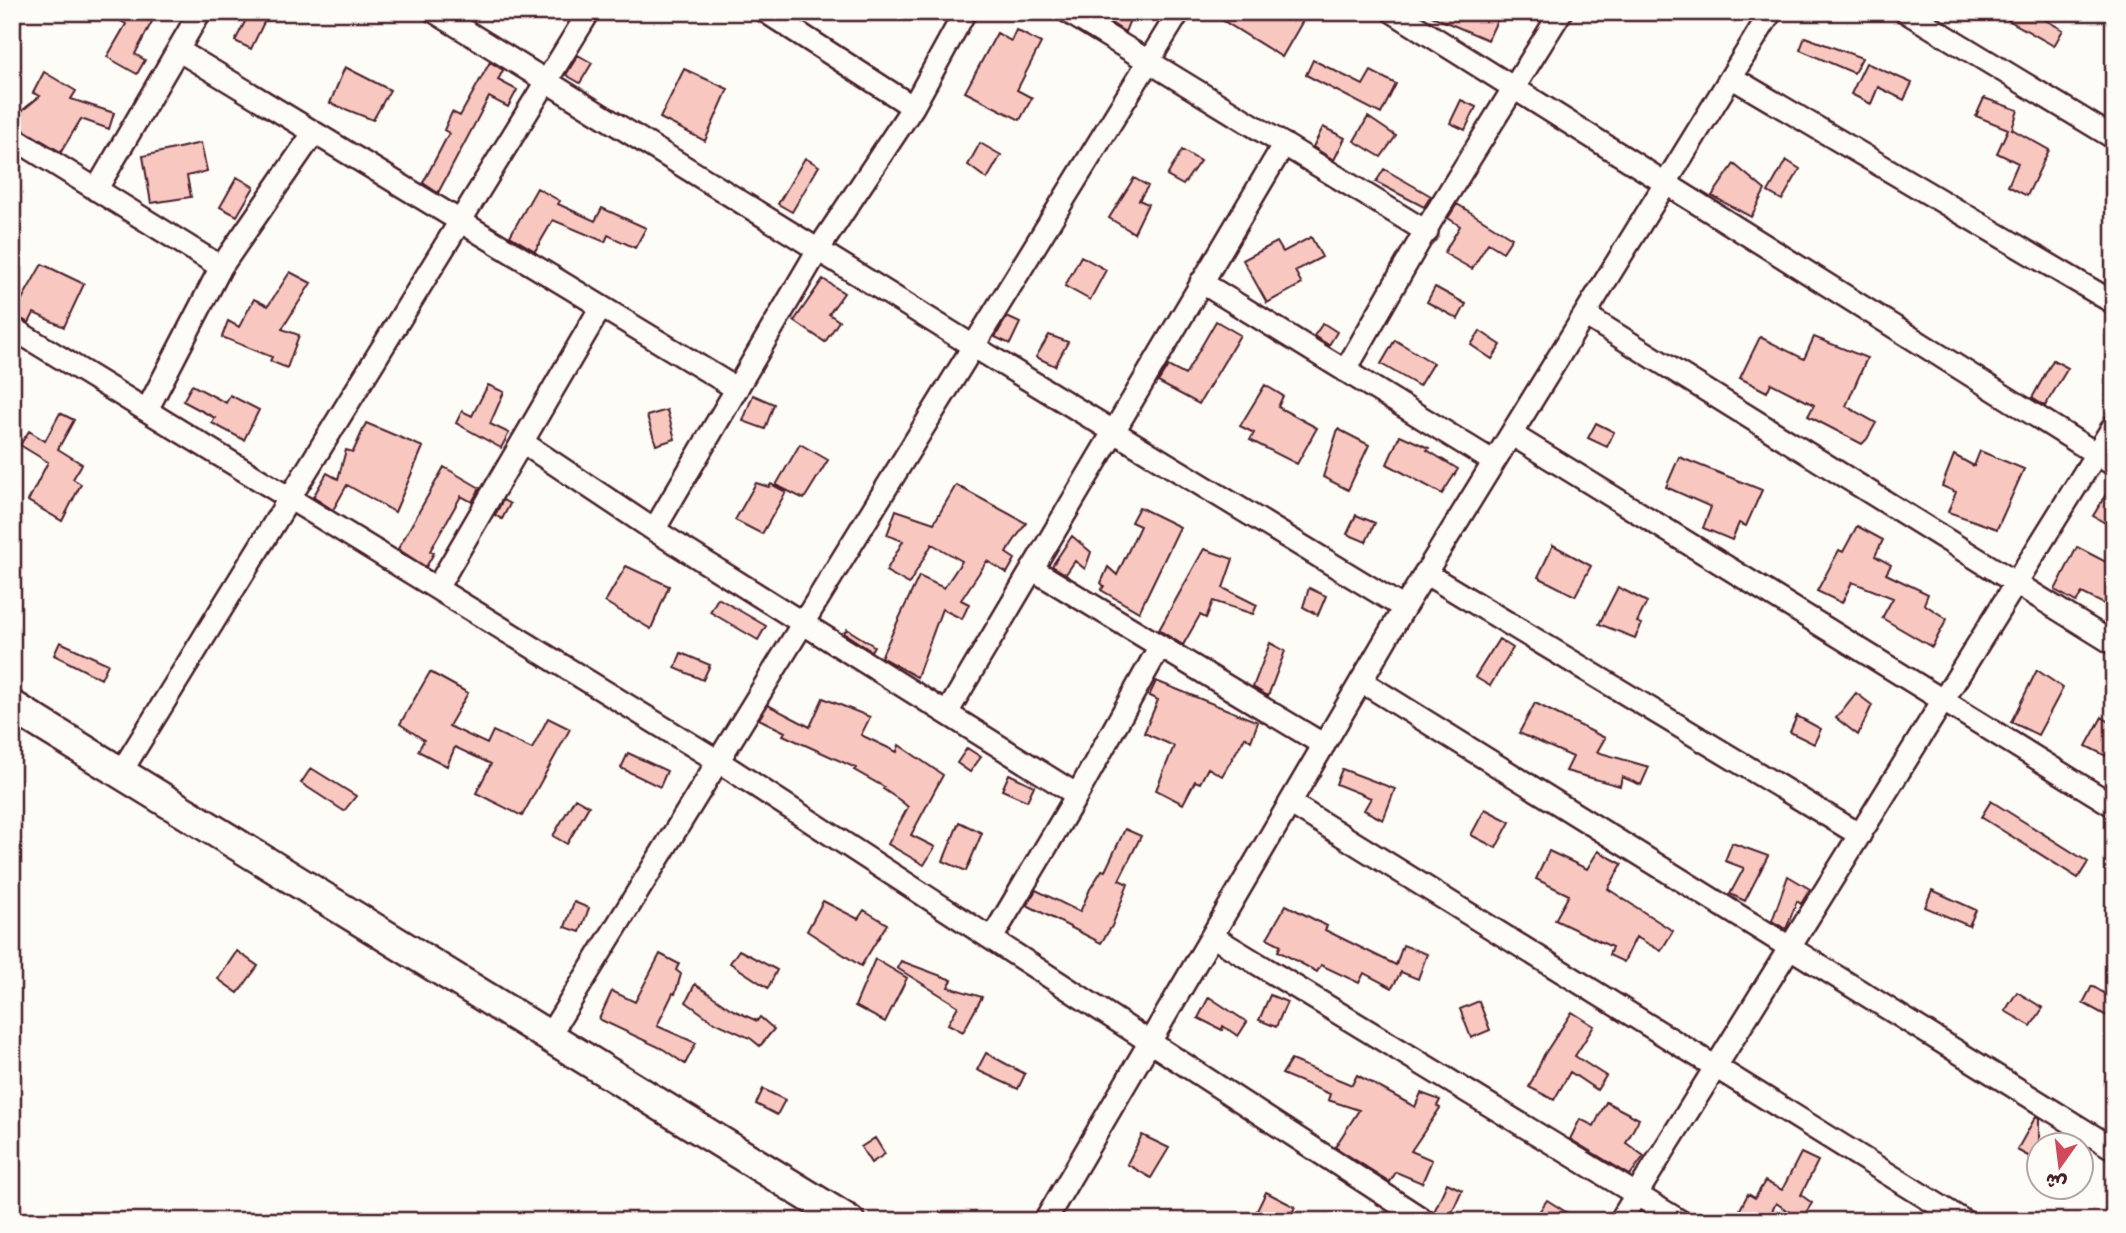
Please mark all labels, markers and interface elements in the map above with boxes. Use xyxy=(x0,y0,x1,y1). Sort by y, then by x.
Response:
north arrow xyxy=(2024,1132,2094,1202)
text: ش xyxy=(2043,1167,2069,1197)

